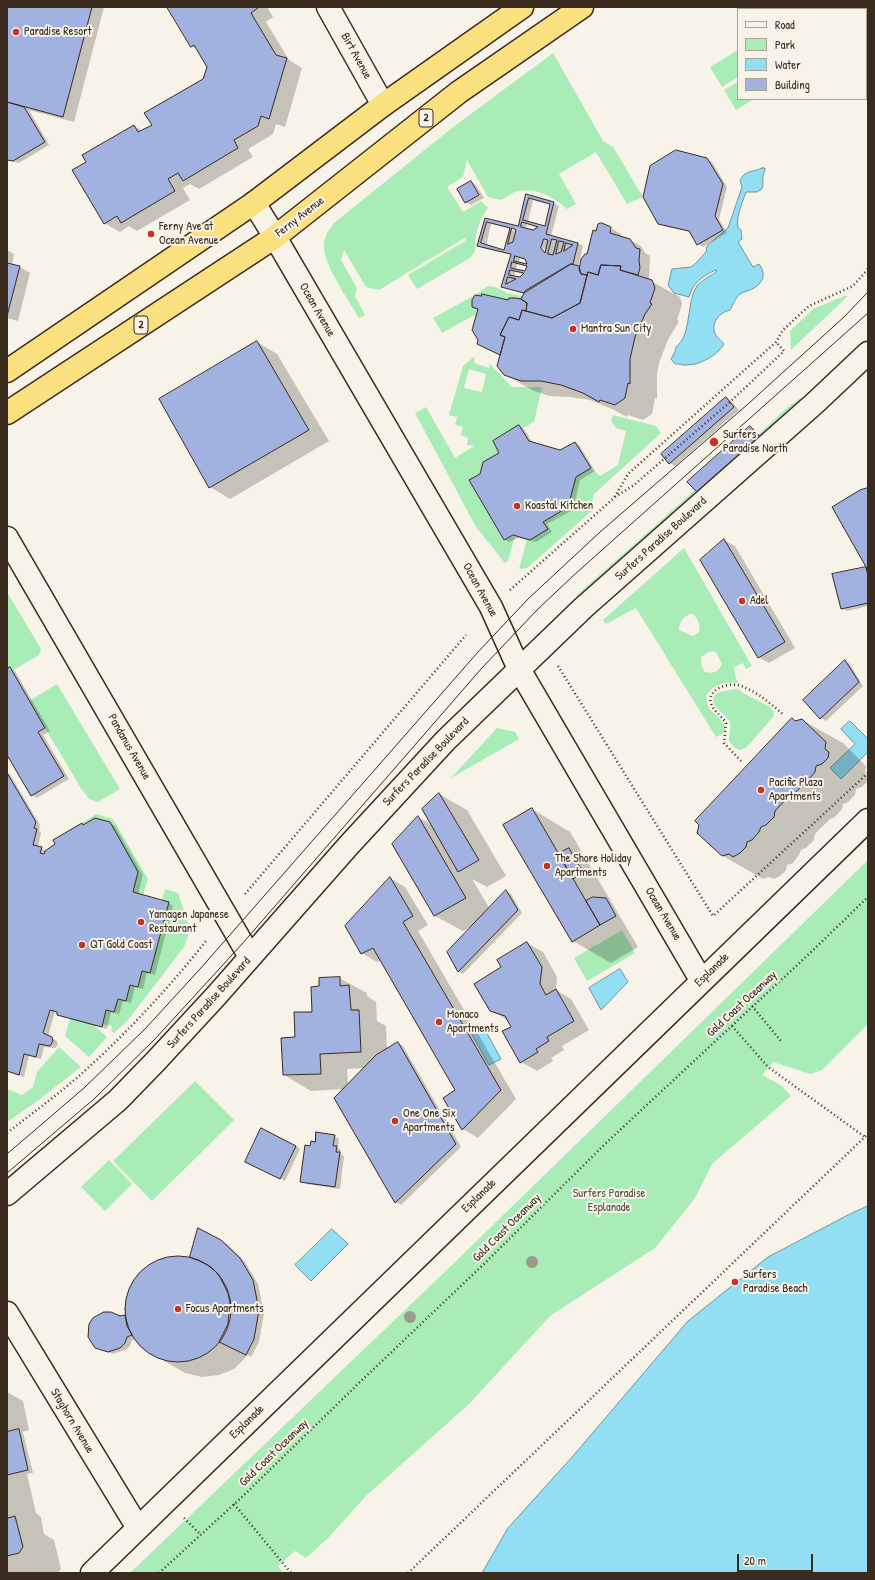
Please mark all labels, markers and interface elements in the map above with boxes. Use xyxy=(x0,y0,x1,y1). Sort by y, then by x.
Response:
legend xyxy=(737,8,867,100)
text: Road xyxy=(775,16,795,33)
place label: Paradise Resort xyxy=(24,25,92,39)
marker: Paradise Resort xyxy=(11,27,21,37)
street label: Birt Avenue xyxy=(337,30,375,82)
text: Park xyxy=(775,36,795,53)
text: Water xyxy=(775,56,801,73)
text: Building xyxy=(775,76,810,93)
road number: 2 xyxy=(419,109,433,127)
street label: Ferny Avenue xyxy=(273,194,327,240)
place label: Ferny Ave at Ocean Avenue xyxy=(159,220,218,248)
marker: Ferny Ave at Ocean Avenue xyxy=(146,229,156,239)
street label: Ocean Avenue xyxy=(296,281,338,339)
road number: 2 xyxy=(134,316,148,334)
place label: Mantra Sun City xyxy=(581,322,651,336)
marker: Mantra Sun City xyxy=(568,324,578,334)
place label: Surfers Paradise North xyxy=(723,428,787,456)
marker: Surfers Paradise North xyxy=(708,436,720,448)
street label: Surfers Paradise Boulevard xyxy=(612,494,710,584)
place label: Koastal Kitchen xyxy=(525,499,593,513)
marker: Koastal Kitchen xyxy=(512,501,522,511)
street label: Ocean Avenue xyxy=(459,561,501,619)
place label: Adel xyxy=(750,594,769,608)
marker: Adel xyxy=(737,596,747,606)
street label: Pandanus Avenue xyxy=(104,712,154,782)
street label: Surfers Paradise Boulevard xyxy=(380,715,472,809)
place label: Pacific Plaza Apartments xyxy=(769,776,823,804)
marker: Pacific Plaza Apartments xyxy=(756,785,766,795)
place label: The Shore Holiday Apartments xyxy=(555,852,632,880)
marker: The Shore Holiday Apartments xyxy=(542,861,552,871)
street label: Ocean Avenue xyxy=(642,885,684,943)
place label: Yamagen Japanese Restaurant xyxy=(149,908,229,936)
marker: Yamagen Japanese Restaurant xyxy=(136,917,146,927)
place label: QT Gold Coast xyxy=(90,938,152,952)
marker: QT Gold Coast xyxy=(77,940,87,950)
street label: Esplanade xyxy=(692,950,732,990)
street label: Surfers Paradise Boulevard xyxy=(164,954,254,1052)
street label: Gold Coast Oceanway xyxy=(704,968,780,1040)
place label: Monaco Apartments xyxy=(447,1008,499,1036)
marker: Monaco Apartments xyxy=(434,1017,444,1027)
place label: One One Six Apartments xyxy=(403,1107,456,1135)
marker: One One Six Apartments xyxy=(390,1116,400,1126)
street label: Esplanade xyxy=(459,1176,499,1216)
park label: Surfers Paradise Esplanade xyxy=(573,1187,645,1215)
street label: Gold Coast Oceanway xyxy=(470,1191,544,1265)
place label: Surfers Paradise Beach xyxy=(743,1268,808,1296)
marker: Surfers Paradise Beach xyxy=(730,1277,740,1287)
place label: Focus Apartments xyxy=(186,1302,264,1316)
marker: Focus Apartments xyxy=(173,1304,183,1314)
street label: Staghorn Avenue xyxy=(47,1386,97,1456)
street label: Esplanade xyxy=(227,1402,267,1442)
street label: Gold Coast Oceanway xyxy=(236,1416,312,1490)
scale bar xyxy=(739,1546,815,1572)
text: 20 m xyxy=(744,1552,766,1569)

